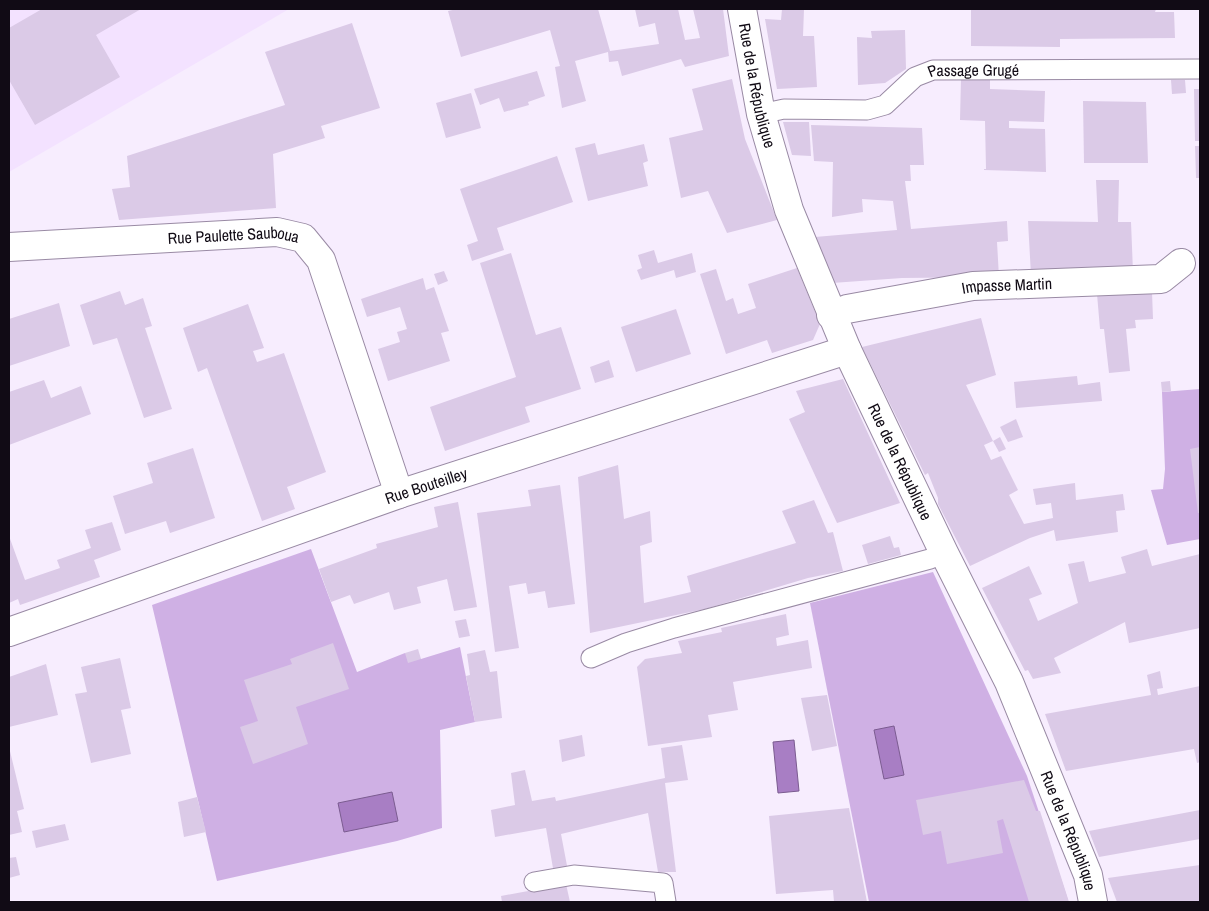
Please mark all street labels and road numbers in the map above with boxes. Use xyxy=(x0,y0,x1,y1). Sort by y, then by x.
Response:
street label: Rue de la République xyxy=(734,21,781,150)
street label: Passage Grugé xyxy=(924,58,1019,82)
street label: Rue Paulette Sauboua xyxy=(167,221,302,249)
street label: Impasse Martin xyxy=(960,272,1052,299)
street label: Rue de la République xyxy=(863,400,938,524)
street label: Rue Bouteilley xyxy=(382,462,470,509)
street label: Rue de la République xyxy=(1035,767,1102,892)

